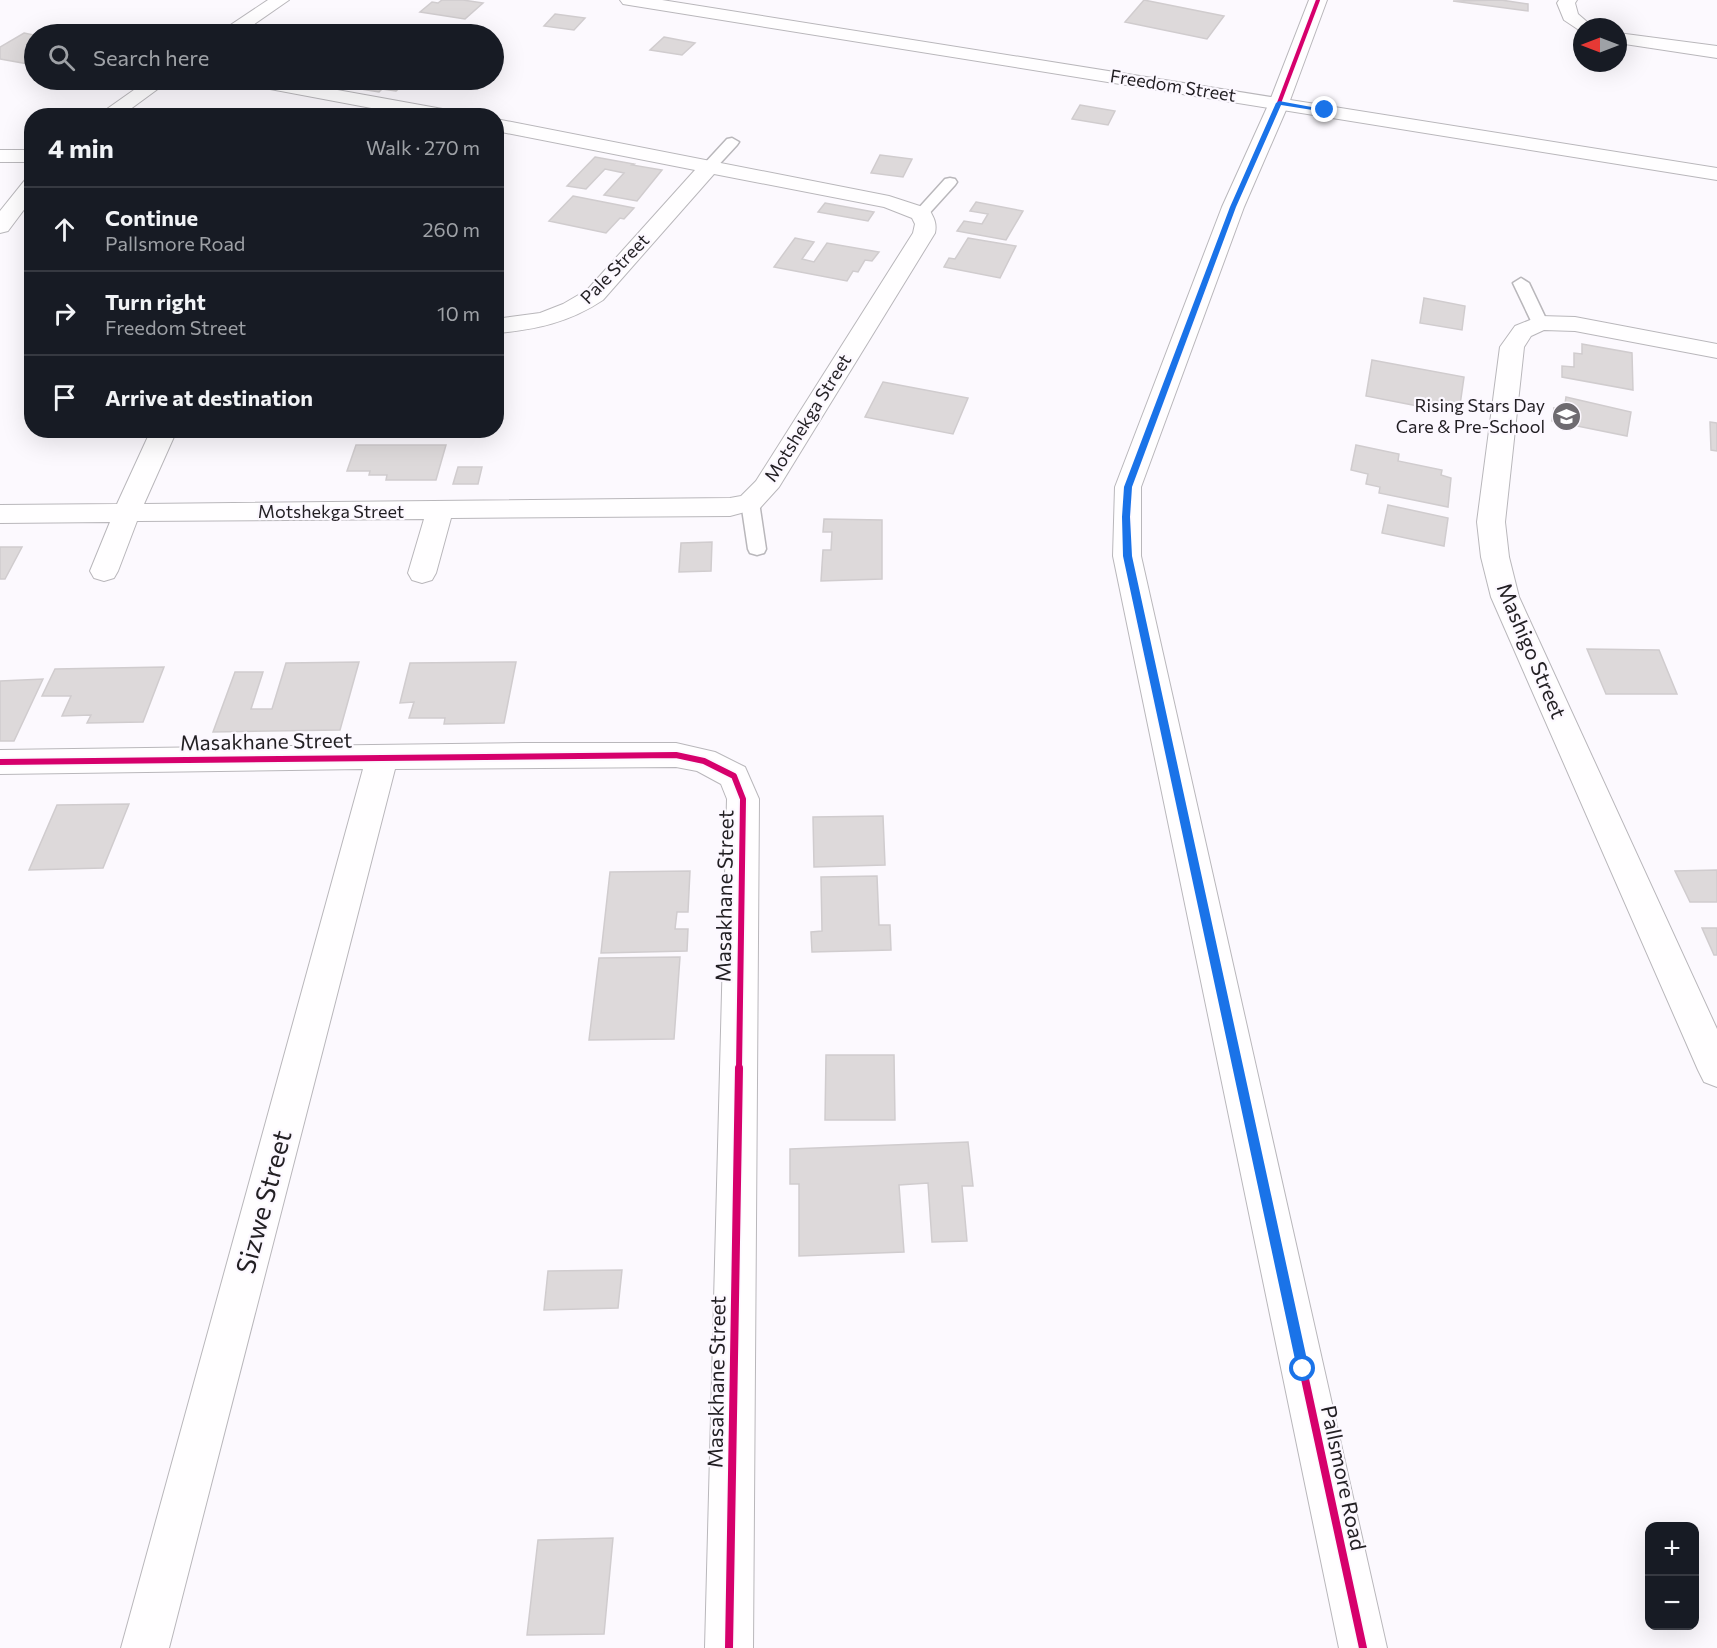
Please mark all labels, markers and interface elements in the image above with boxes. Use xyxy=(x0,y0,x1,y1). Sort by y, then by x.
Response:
north arrow xyxy=(1573,18,1627,72)
search box xyxy=(24,24,504,90)
icon: search xyxy=(45,41,78,74)
text: Search here xyxy=(93,44,209,71)
street label: Freedom Street xyxy=(1109,64,1238,106)
route end xyxy=(1311,96,1337,122)
text: 4 min xyxy=(48,132,114,163)
text: Walk · 270 m xyxy=(366,135,480,159)
text: Continue xyxy=(105,204,198,231)
icon: ahead xyxy=(48,213,81,246)
text: 260 m xyxy=(422,217,480,241)
street label: Pale Street xyxy=(575,229,653,308)
text: Pallsmore Road xyxy=(105,231,245,255)
text: Turn right xyxy=(105,288,206,315)
icon: right xyxy=(48,297,81,330)
text: 10 m xyxy=(437,301,480,325)
text: Freedom Street xyxy=(105,315,246,339)
street label: Motshekga Street xyxy=(759,350,855,485)
icon: arrive xyxy=(48,381,81,414)
text: Arrive at destination xyxy=(105,384,313,411)
place label: Rising Stars Day Care & Pre-School xyxy=(1396,394,1545,437)
school or university icon: Rising Stars Day Care & Pre-School xyxy=(1550,400,1582,432)
street label: Motshekga Street xyxy=(258,500,404,522)
street label: Mashigo Street xyxy=(1493,579,1572,722)
street label: Masakhane Street xyxy=(180,726,352,755)
street label: Masakhane Street xyxy=(709,810,738,982)
street label: Sizwe Street xyxy=(229,1126,297,1277)
street label: Masakhane Street xyxy=(701,1296,730,1468)
route start xyxy=(1289,1355,1315,1381)
street label: Pallsmore Road xyxy=(1317,1403,1372,1552)
map controls xyxy=(1645,1522,1699,1630)
button: + xyxy=(1645,1522,1699,1576)
button: − xyxy=(1645,1576,1699,1630)

